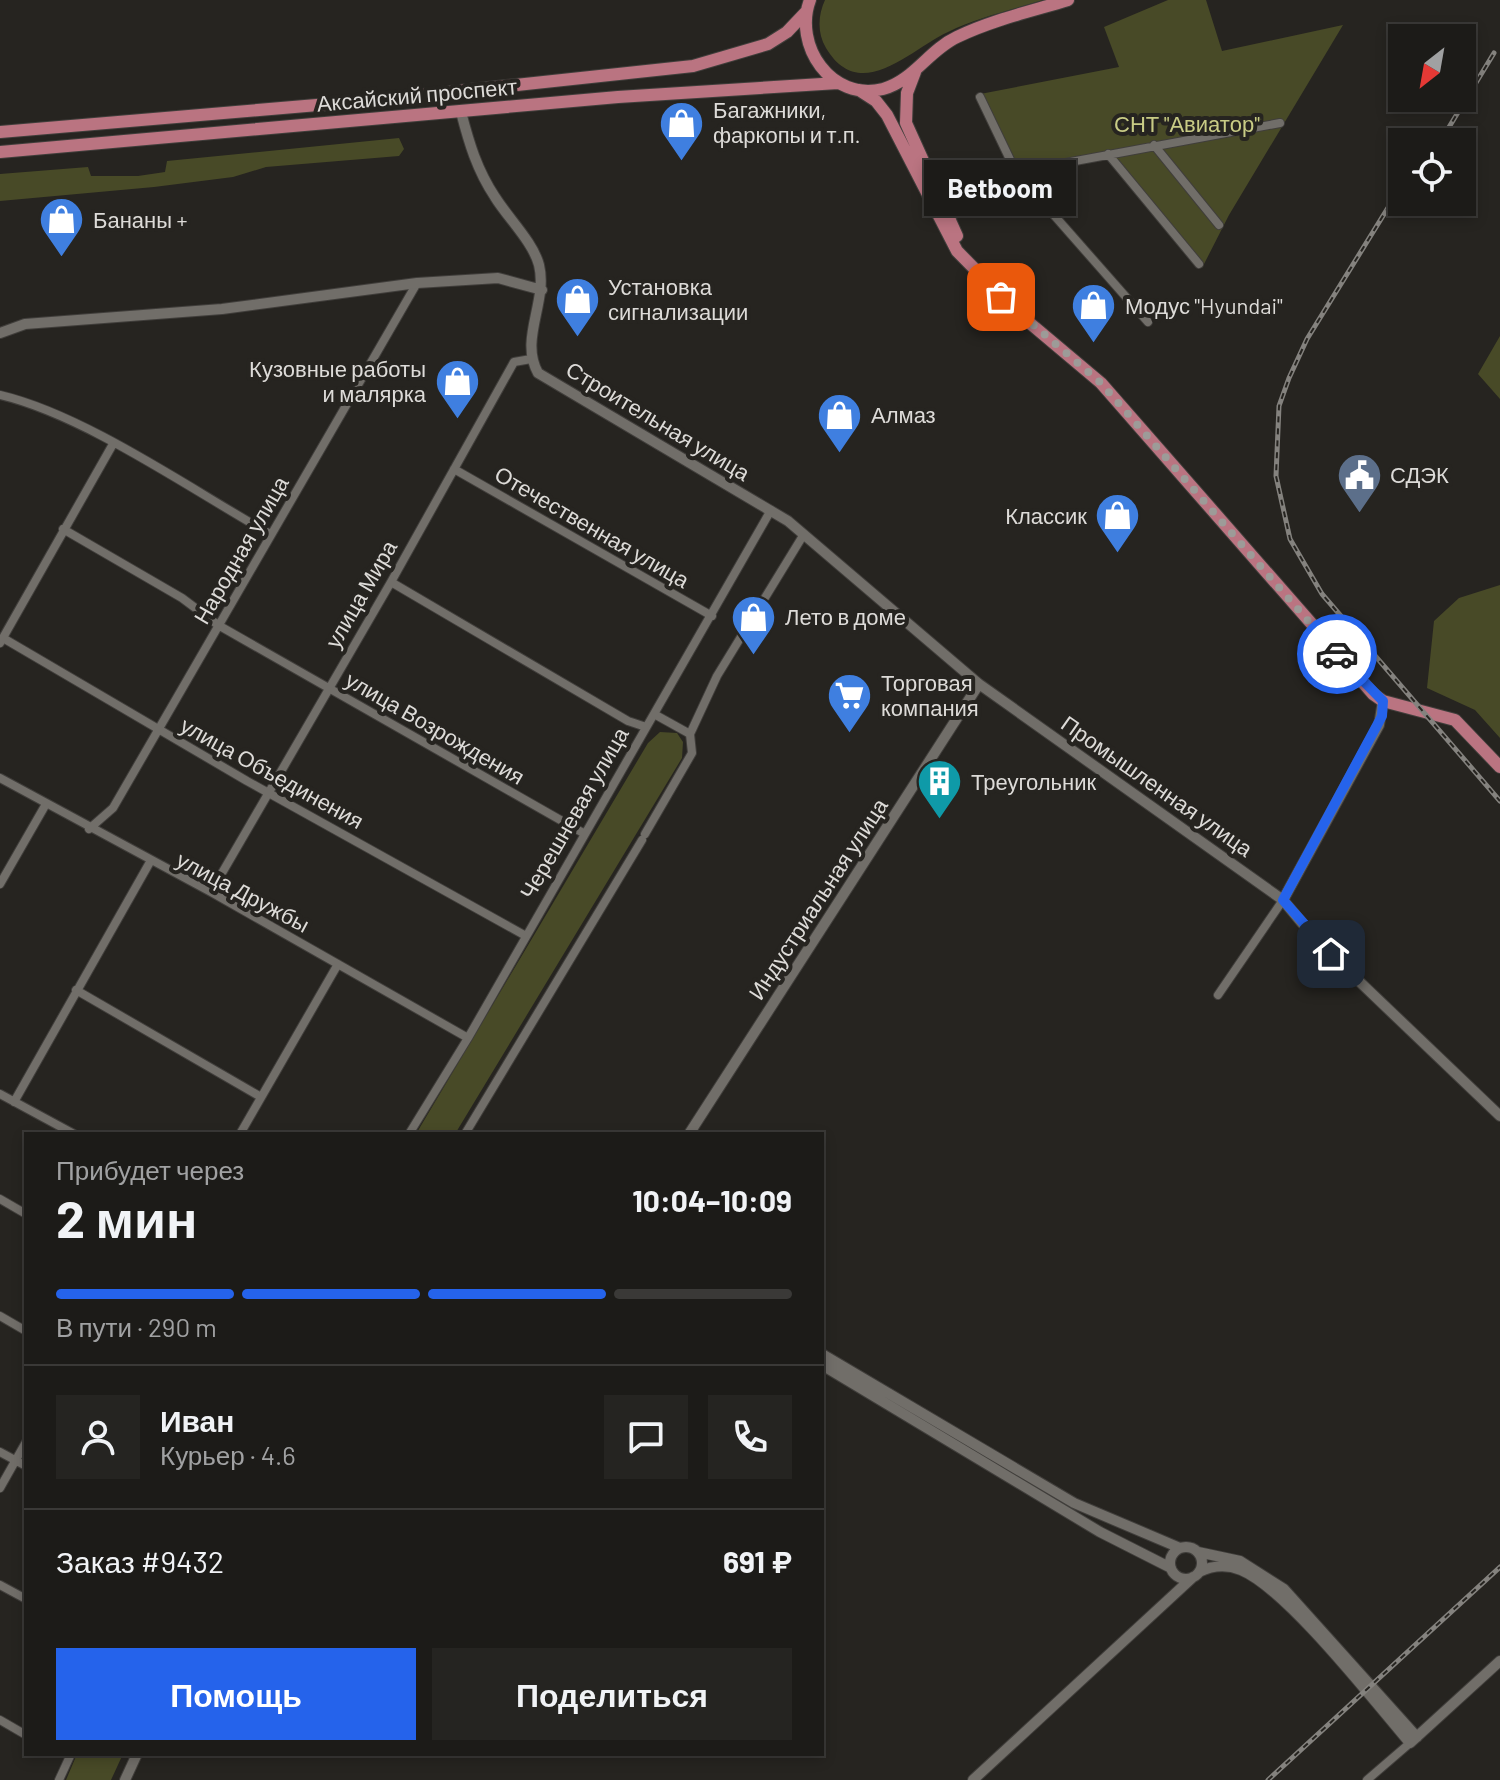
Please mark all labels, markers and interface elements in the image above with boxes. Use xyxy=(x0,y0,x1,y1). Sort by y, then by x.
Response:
north arrow xyxy=(1388,24,1476,112)
map controls xyxy=(1388,24,1476,216)
street label: Аксайский проспект xyxy=(316,72,518,117)
place label: Багажники, фаркопы и т.п. xyxy=(713,96,861,148)
shop icon: Багажники, фаркопы и т.п. xyxy=(658,99,706,162)
park label: СНТ "Авиатор" xyxy=(1114,110,1260,137)
button: locate xyxy=(1388,128,1476,216)
callout: Betboom xyxy=(925,161,1077,217)
text: Betboom xyxy=(947,172,1053,203)
shop icon: Бананы + xyxy=(38,196,86,259)
place label: Бананы + xyxy=(93,206,187,232)
pin xyxy=(967,263,1035,331)
place label: Установка сигнализации xyxy=(608,273,748,325)
icon: bag xyxy=(979,275,1023,319)
shop icon: Установка сигнализации xyxy=(553,276,601,339)
shop icon: Модус "Hyundai" xyxy=(1070,282,1118,345)
place label: Модус "Hyundai" xyxy=(1125,292,1283,319)
place label: Кузовные работы и малярка xyxy=(249,355,427,407)
street label: Строительная улица xyxy=(561,355,756,486)
shop icon: Кузовные работы и малярка xyxy=(433,358,481,421)
shop icon: Алмаз xyxy=(816,391,864,454)
place label: Алмаз xyxy=(871,401,936,427)
public building icon: СДЭК xyxy=(1335,451,1383,514)
street label: Отечественная улица xyxy=(490,460,695,594)
place label: СДЭК xyxy=(1390,461,1449,488)
street label: Народная улица xyxy=(187,470,294,628)
shop icon: Классик xyxy=(1094,492,1142,555)
place label: Классик xyxy=(1005,502,1087,528)
street label: улица Мира xyxy=(319,534,403,652)
shop icon: Лето в доме xyxy=(730,593,778,656)
place label: Лето в доме xyxy=(785,603,906,630)
courier xyxy=(1297,614,1377,694)
icon: car xyxy=(1315,632,1359,676)
street label: улица Возрождения xyxy=(341,665,529,790)
place label: Торговая компания xyxy=(881,669,979,720)
supermarket icon: Торговая компания xyxy=(826,672,874,735)
street label: Промышленная улица xyxy=(1056,709,1259,862)
street label: улица Объединения xyxy=(176,711,369,834)
street label: Черешневая улица xyxy=(513,721,634,903)
building icon: Треугольник xyxy=(916,758,964,821)
place label: Треугольник xyxy=(971,768,1096,795)
street label: Индустриальная улица xyxy=(742,792,893,1005)
street label: улица Дружбы xyxy=(172,845,314,938)
pin xyxy=(1297,920,1365,988)
icon: home xyxy=(1309,932,1353,976)
text: Прибудет через xyxy=(56,1154,244,1185)
text: 10:04–10:09 xyxy=(632,1182,792,1218)
text: 2 мин xyxy=(56,1186,197,1248)
text: В пути · 290 m xyxy=(56,1311,217,1342)
button: person xyxy=(56,1395,140,1479)
button: chat xyxy=(604,1395,688,1479)
button: phone xyxy=(708,1395,792,1479)
text: Иван xyxy=(160,1402,234,1438)
text: Курьер · 4.6 xyxy=(160,1439,296,1470)
text: Заказ #9432 xyxy=(56,1543,224,1579)
text: 691 ₽ xyxy=(723,1543,792,1579)
button: Помощь xyxy=(56,1648,416,1740)
button: Поделиться xyxy=(432,1648,792,1740)

